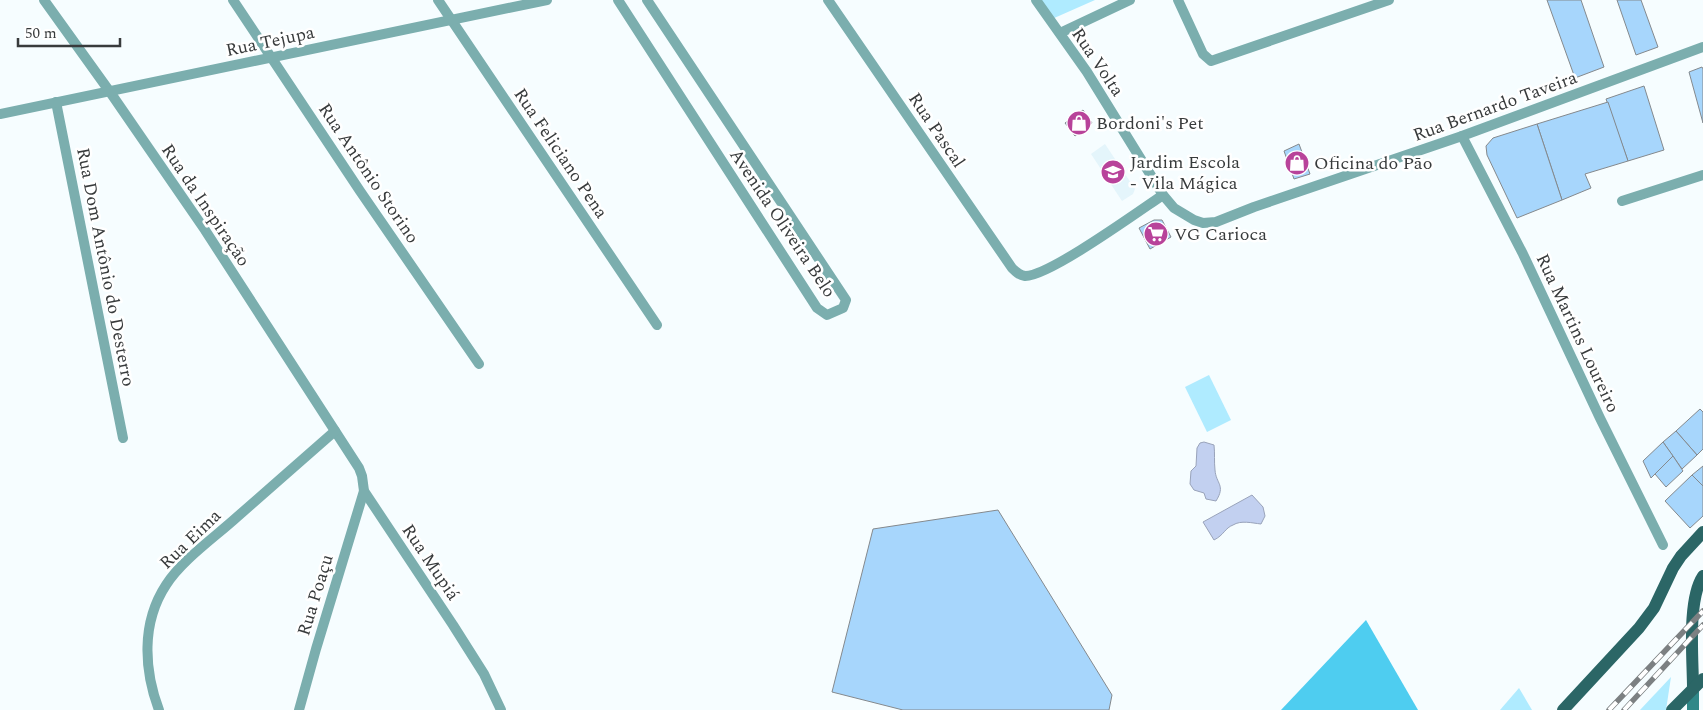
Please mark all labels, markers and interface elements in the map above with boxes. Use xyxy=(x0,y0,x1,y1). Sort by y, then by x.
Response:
scale bar xyxy=(18,15,120,47)
street label: Rua Tejupa xyxy=(223,19,317,64)
text: 50 m xyxy=(25,22,57,45)
street label: Rua Volta xyxy=(1065,22,1131,102)
street label: Rua Bernardo Taveira xyxy=(1409,64,1581,149)
street label: Rua Feliciano Pena xyxy=(507,83,614,224)
street label: Rua Pascal xyxy=(901,87,972,173)
street label: Rua Antônio Storino xyxy=(311,98,426,249)
shop icon: Bordoni's Pet xyxy=(1066,110,1092,136)
place label: Bordoni's Pet xyxy=(1096,110,1204,137)
street label: Rua da Inspiração xyxy=(154,138,257,272)
street label: Avenida Oliveira Belo xyxy=(723,143,843,303)
street label: Rua Dom Antônio do Desterro xyxy=(69,145,142,389)
place label: Jardim Escola - Vila Mágica xyxy=(1130,149,1240,197)
shop icon: Oficina do Pão xyxy=(1284,150,1310,176)
place label: Oficina do Pão xyxy=(1314,150,1432,177)
school or university icon: Jardim Escola - Vila Mágica xyxy=(1100,159,1126,185)
supermarket icon: VG Carioca xyxy=(1143,221,1169,247)
place label: VG Carioca xyxy=(1174,221,1267,248)
street label: Rua Martins Loureiro xyxy=(1529,249,1626,417)
street label: Rua Eima xyxy=(153,503,228,576)
street label: Rua Mupiá xyxy=(395,519,466,606)
street label: Rua Poaçu xyxy=(290,551,341,639)

